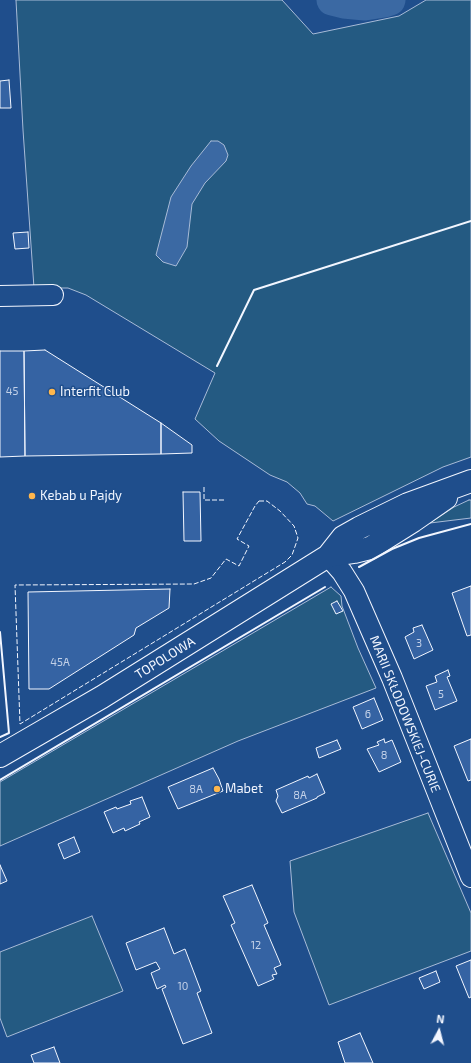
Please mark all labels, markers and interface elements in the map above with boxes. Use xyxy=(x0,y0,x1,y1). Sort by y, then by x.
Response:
house number: 45 xyxy=(6,384,18,398)
place label: Interfit Club xyxy=(60,384,130,400)
marker: Interfit Club xyxy=(47,387,57,397)
place label: Kebab u Pajdy xyxy=(40,488,122,504)
marker: Kebab u Pajdy xyxy=(27,491,37,501)
street label: TOPOLOWA xyxy=(132,633,198,683)
street label: MARII SKŁODOWSKIEJ-CURIE xyxy=(366,633,444,795)
house number: 3 xyxy=(416,636,422,650)
house number: 45A xyxy=(50,655,70,669)
house number: 5 xyxy=(438,687,444,701)
house number: 6 xyxy=(365,707,371,721)
house number: 8 xyxy=(381,748,387,762)
place label: Mabet xyxy=(225,781,263,797)
house number: 8A xyxy=(189,782,203,796)
marker: Mabet xyxy=(212,784,222,794)
house number: 8A xyxy=(293,788,307,802)
house number: 12 xyxy=(251,938,261,952)
house number: 10 xyxy=(177,979,189,993)
north arrow xyxy=(419,1011,459,1051)
text: N xyxy=(436,1012,445,1026)

